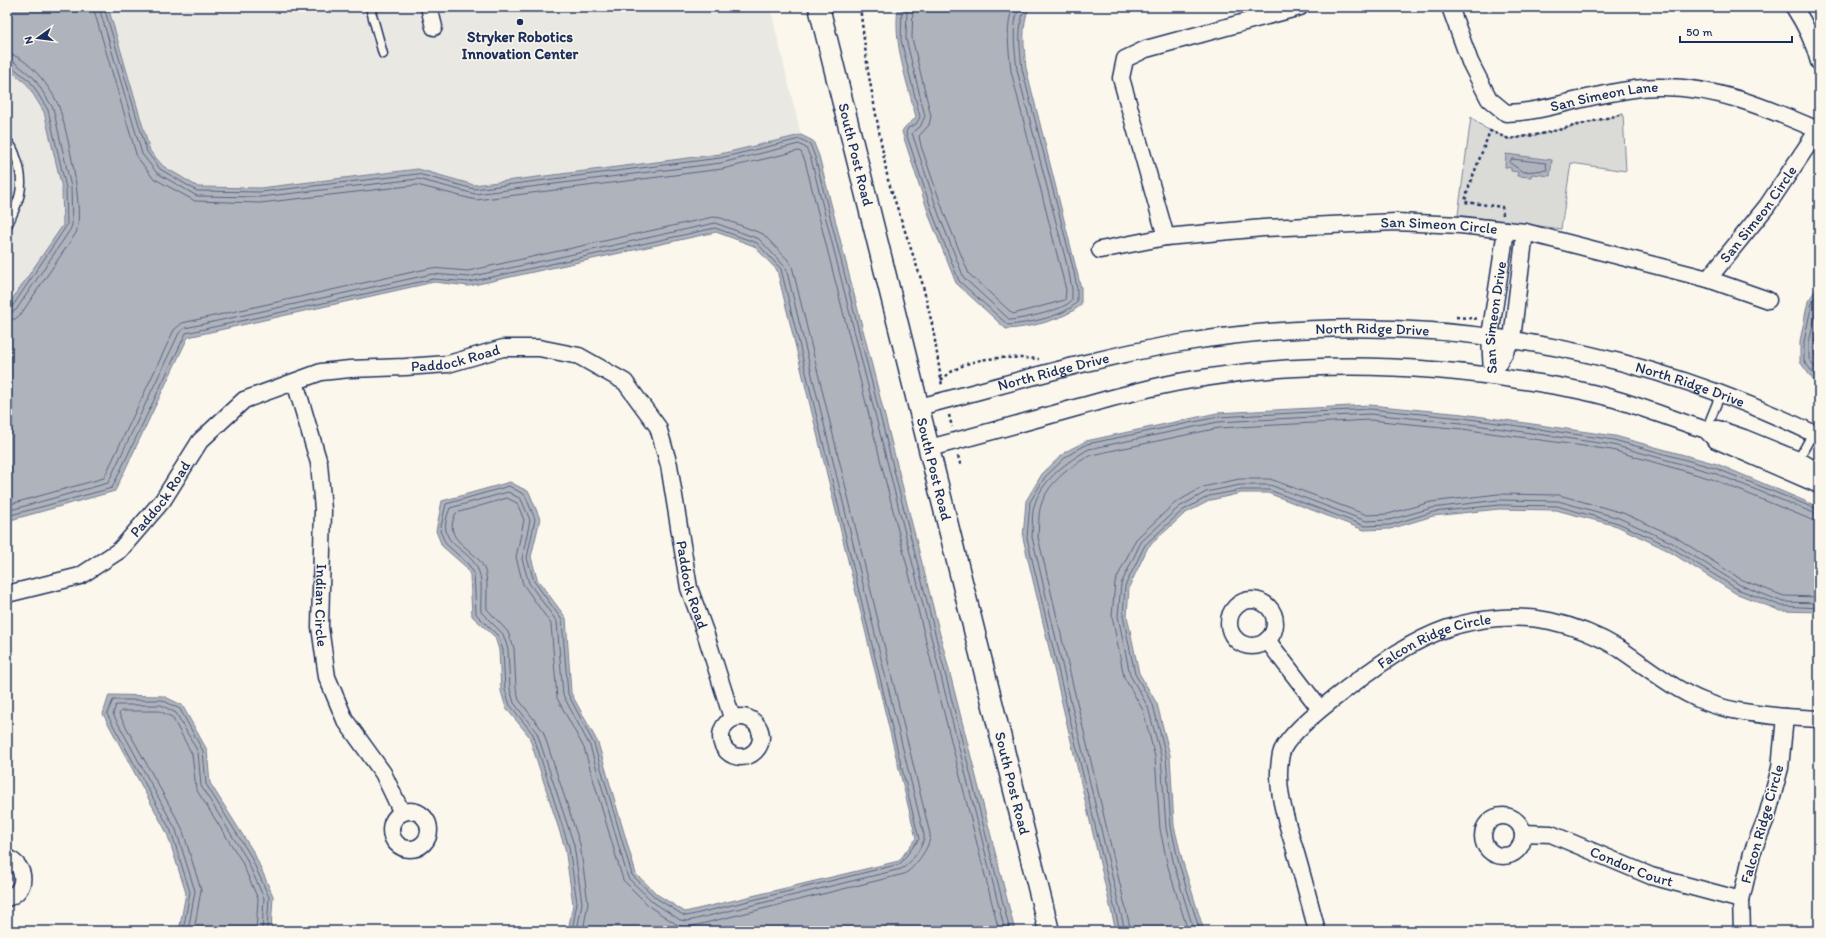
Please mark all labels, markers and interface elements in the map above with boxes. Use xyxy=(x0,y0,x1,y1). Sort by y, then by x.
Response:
marker: Stryker Robotics Innovation Center xyxy=(515,17,525,27)
north arrow xyxy=(18,18,58,58)
scale bar xyxy=(1680,18,1792,44)
text: 50 m xyxy=(1686,25,1712,39)
place label: Stryker Robotics Innovation Center xyxy=(462,28,579,63)
text: N xyxy=(22,35,36,45)
street label: San Simeon Lane xyxy=(1548,78,1659,116)
street label: South Post Road xyxy=(834,101,877,208)
street label: San Simeon Circle xyxy=(1716,162,1800,266)
street label: San Simeon Circle xyxy=(1380,213,1498,238)
street label: San Simeon Drive xyxy=(1481,260,1510,374)
street label: North Ridge Drive xyxy=(1315,319,1430,340)
street label: Paddock Road xyxy=(410,340,502,376)
street label: North Ridge Drive xyxy=(996,349,1111,395)
street label: North Ridge Drive xyxy=(1633,358,1747,411)
street label: South Post Road xyxy=(913,416,955,522)
street label: Paddock Road xyxy=(126,458,194,541)
street label: Paddock Road xyxy=(672,539,712,631)
street label: Indian Circle xyxy=(311,564,332,648)
street label: Falcon Ridge Circle xyxy=(1374,610,1492,673)
street label: South Post Road xyxy=(991,730,1034,837)
street label: Falcon Ridge Circle xyxy=(1736,762,1788,886)
street label: Condor Court xyxy=(1587,842,1675,891)

